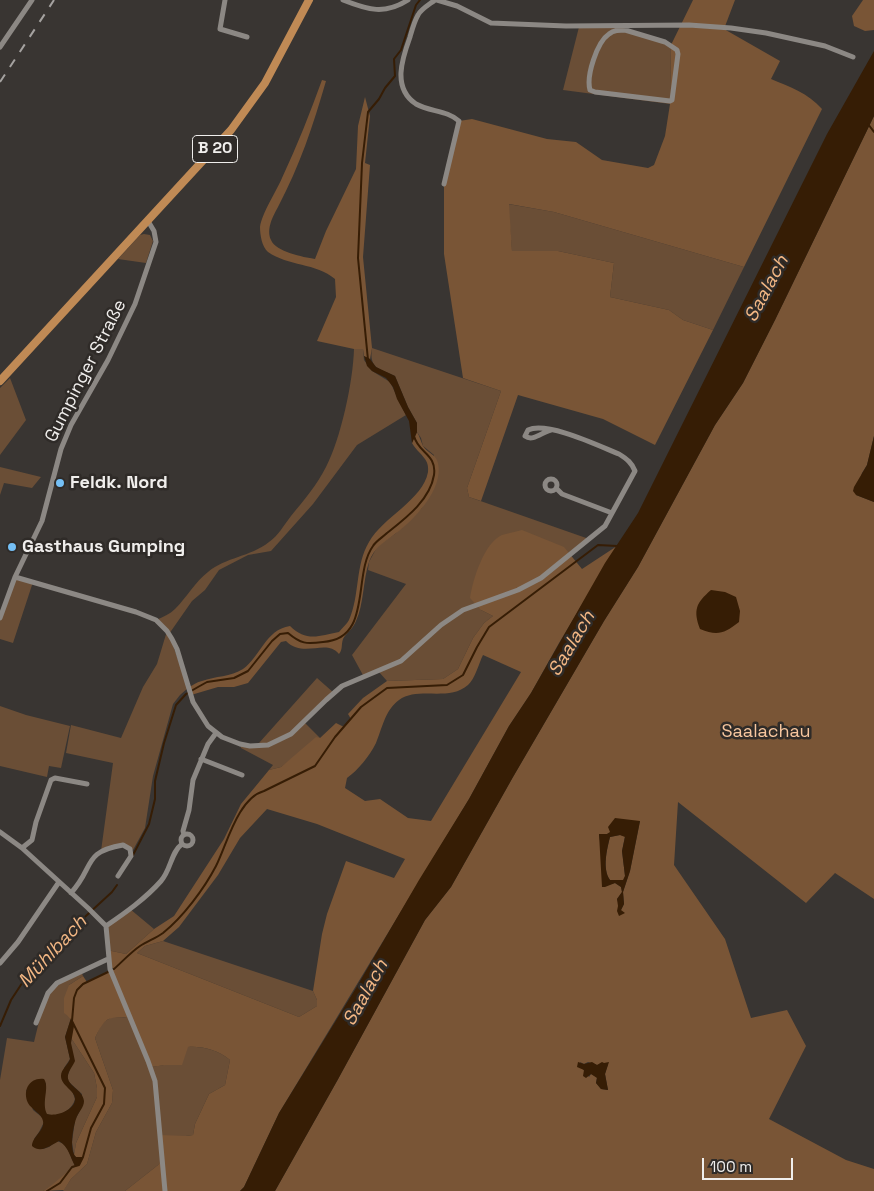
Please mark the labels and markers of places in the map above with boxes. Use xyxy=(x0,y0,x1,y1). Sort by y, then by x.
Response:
place label: Feldk. Nord xyxy=(70,472,168,494)
marker: Feldk. Nord xyxy=(54,477,66,489)
place label: Gasthaus Gumping xyxy=(22,536,185,558)
marker: Gasthaus Gumping xyxy=(6,541,18,553)

